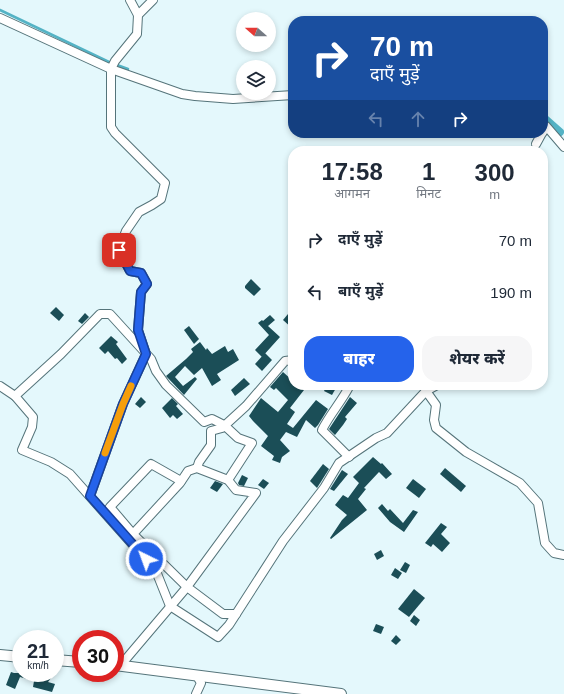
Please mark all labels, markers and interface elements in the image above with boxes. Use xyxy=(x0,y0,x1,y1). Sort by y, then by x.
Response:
north arrow xyxy=(236,12,276,52)
map controls xyxy=(236,12,276,100)
text: 70 m xyxy=(370,31,434,62)
icon: right xyxy=(304,32,356,84)
button: layers xyxy=(236,60,276,100)
text: दाएँ मुड़ें xyxy=(370,64,420,84)
icon: left xyxy=(365,108,387,130)
icon: ahead xyxy=(407,108,429,130)
icon: right xyxy=(449,108,471,130)
text: 17:58 xyxy=(321,158,383,185)
text: 1 xyxy=(422,158,435,185)
text: 300 xyxy=(475,159,515,186)
text: आगमन xyxy=(334,186,370,201)
text: मिनट xyxy=(416,186,441,201)
text: m xyxy=(489,187,500,202)
icon: right xyxy=(304,229,326,251)
text: दाएँ मुड़ें xyxy=(338,230,382,247)
text: 70 m xyxy=(499,232,532,249)
pin xyxy=(102,233,136,267)
icon: arrive xyxy=(108,239,130,261)
icon: left xyxy=(304,281,326,303)
text: बाएँ मुड़ें xyxy=(338,282,383,299)
text: 190 m xyxy=(490,284,532,301)
button: बाहर xyxy=(304,336,414,382)
button: शेयर करें xyxy=(422,336,532,382)
position arrow xyxy=(125,538,167,580)
speed limit sign: 30 xyxy=(72,630,124,682)
text: 21 xyxy=(27,640,49,662)
text: km/h xyxy=(27,660,49,671)

